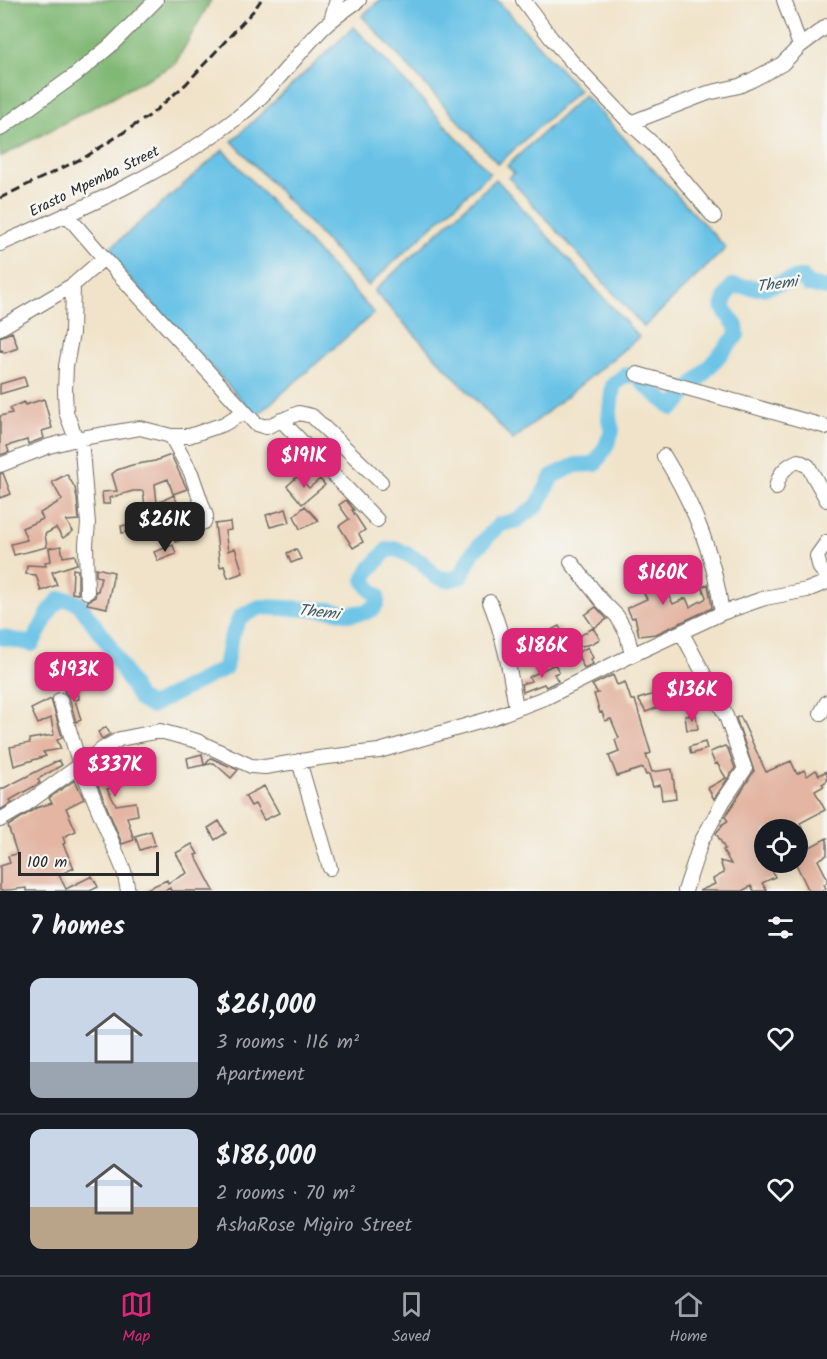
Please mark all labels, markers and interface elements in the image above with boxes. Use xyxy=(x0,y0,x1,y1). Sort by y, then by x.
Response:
street label: Erasto Mpemba Street xyxy=(25,140,164,224)
water label: Themi xyxy=(755,269,802,300)
pin: $191K xyxy=(262,438,346,489)
text: $191K xyxy=(281,441,327,473)
pin: $261K xyxy=(123,502,207,553)
text: $261K xyxy=(139,505,191,537)
pin: $160K xyxy=(621,555,705,606)
text: $160K xyxy=(637,558,689,590)
water label: Themi xyxy=(297,598,344,627)
pin: $186K xyxy=(500,628,584,679)
text: $186K xyxy=(516,631,568,663)
pin: $193K xyxy=(32,652,116,703)
text: $193K xyxy=(49,655,99,687)
pin: $136K xyxy=(650,672,734,723)
text: $136K xyxy=(666,675,718,707)
pin: $337K xyxy=(73,747,157,798)
text: $337K xyxy=(87,750,143,782)
map controls xyxy=(754,819,808,873)
button: locate xyxy=(754,819,808,873)
scale bar xyxy=(18,849,159,876)
text: 100 m xyxy=(27,850,67,875)
text: 7 homes xyxy=(30,906,125,948)
icon: filters xyxy=(764,911,797,944)
text: $261,000 xyxy=(216,985,315,1027)
icon: home xyxy=(78,1002,150,1074)
icon: heart xyxy=(764,1022,797,1055)
text: 3 rooms · 116 m² xyxy=(216,1027,359,1059)
text: Apartment xyxy=(216,1059,305,1091)
text: $186,000 xyxy=(216,1136,316,1178)
icon: home xyxy=(78,1153,150,1225)
icon: heart xyxy=(764,1173,797,1206)
text: 2 rooms · 70 m² xyxy=(216,1178,355,1210)
text: AshaRose Migiro Street xyxy=(216,1210,412,1242)
tab: Map xyxy=(120,1288,153,1349)
tab: Saved xyxy=(392,1288,430,1349)
tab: Home xyxy=(669,1288,707,1349)

